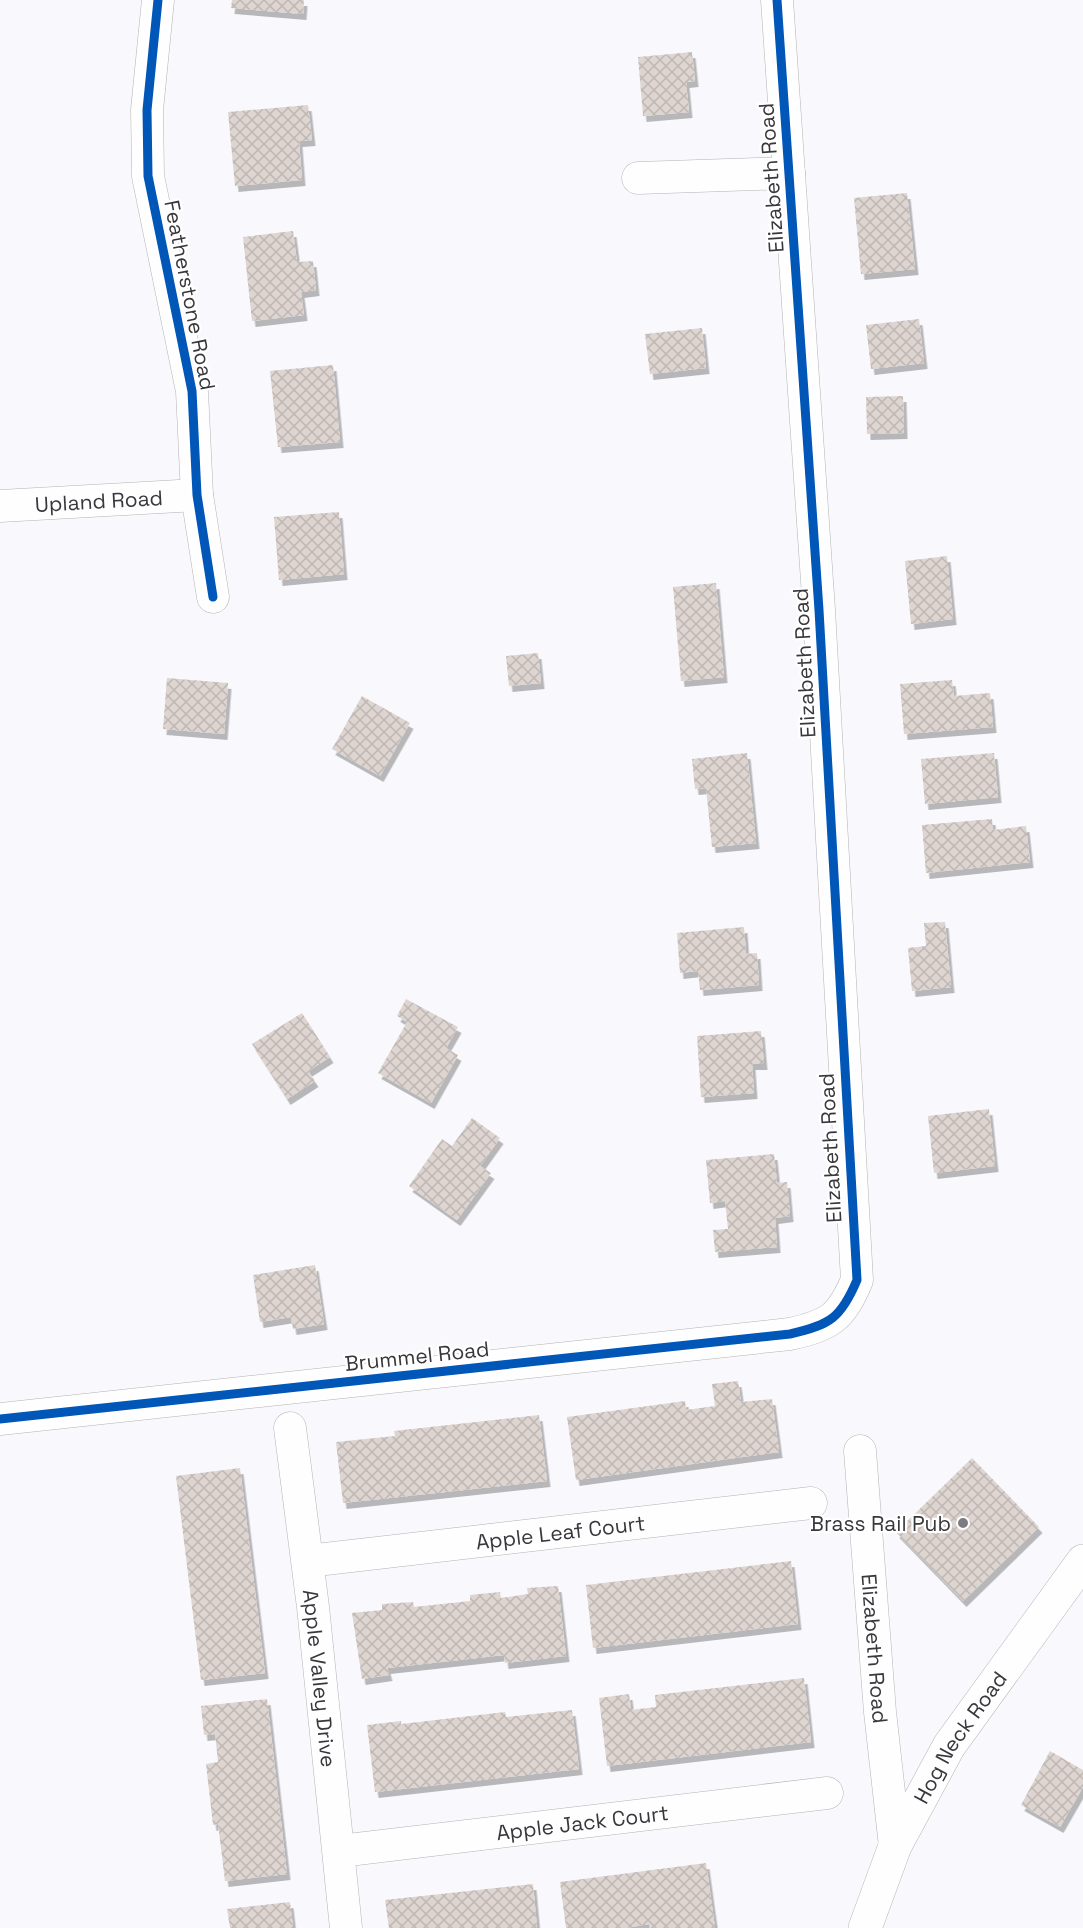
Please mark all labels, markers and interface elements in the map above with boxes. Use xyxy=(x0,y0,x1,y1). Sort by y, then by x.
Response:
street label: Elizabeth Road xyxy=(752,102,790,254)
street label: Featherstone Road xyxy=(158,198,222,392)
street label: Upland Road xyxy=(34,483,164,518)
street label: Elizabeth Road xyxy=(787,587,821,739)
street label: Elizabeth Road xyxy=(813,1072,847,1224)
street label: Brummel Road xyxy=(343,1335,491,1377)
street label: Apple Leaf Court xyxy=(474,1509,646,1555)
place label: Brass Rail Pub xyxy=(810,1510,951,1537)
marker: Brass Rail Pub xyxy=(956,1516,970,1530)
street label: Elizabeth Road xyxy=(856,1573,895,1725)
street label: Apple Valley Drive xyxy=(297,1588,343,1768)
street label: Hog Neck Road xyxy=(907,1666,1012,1808)
street label: Apple Jack Court xyxy=(495,1798,670,1846)

